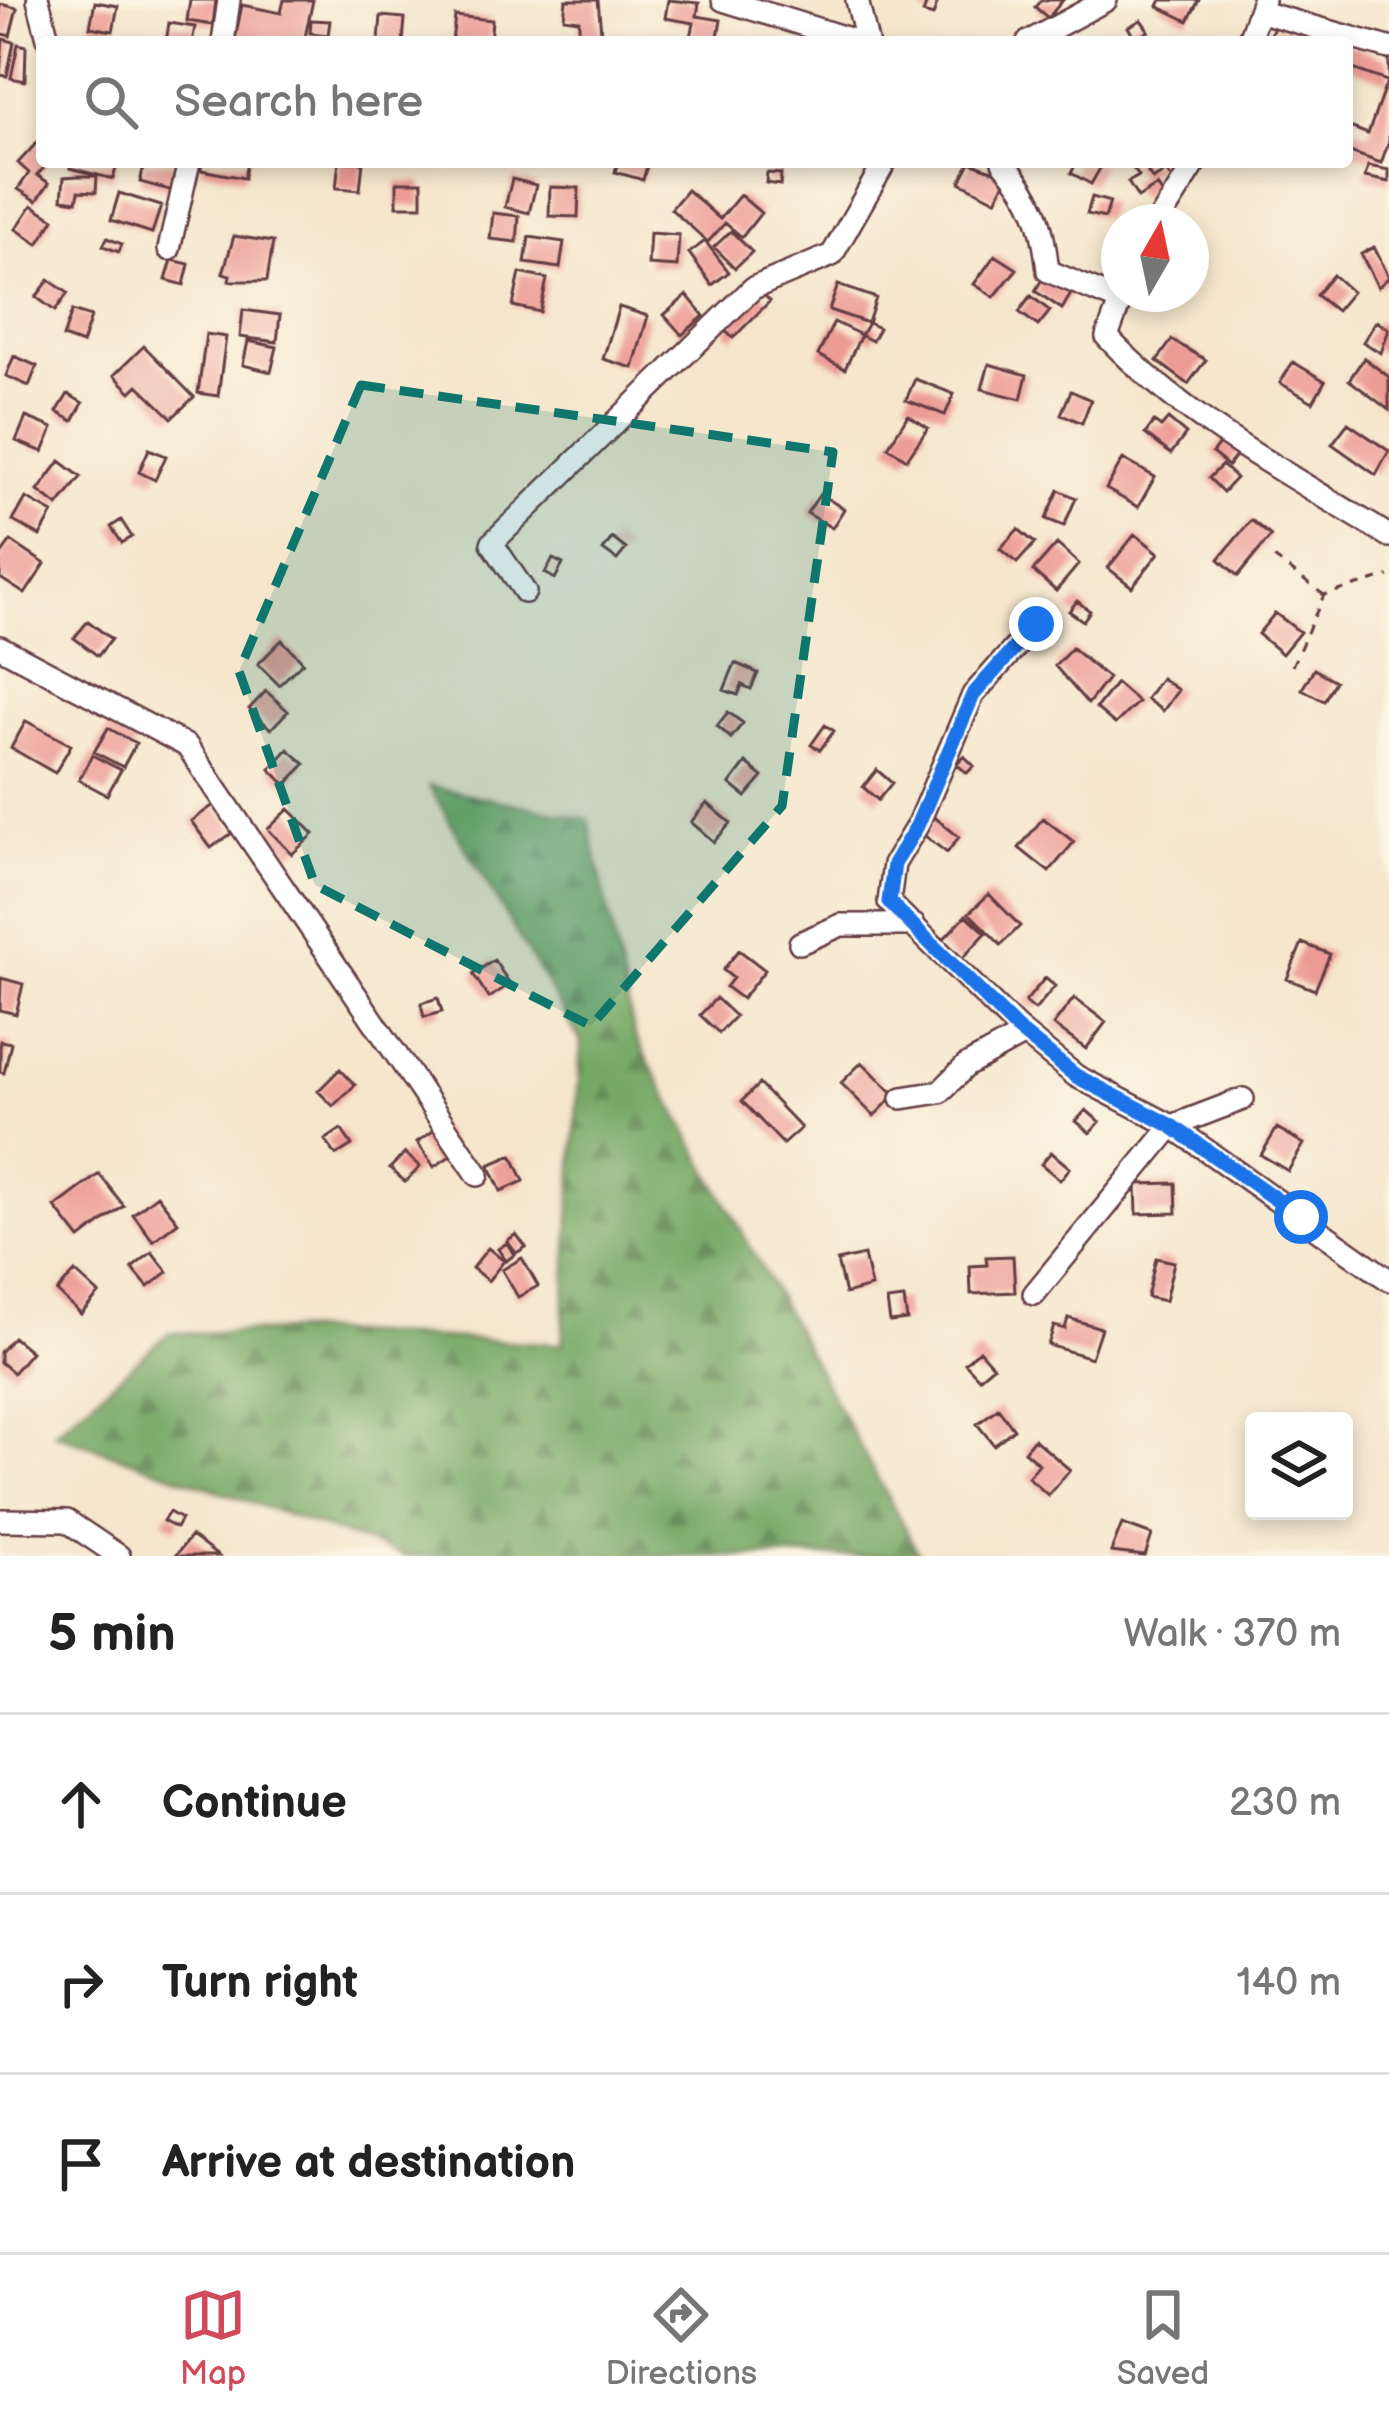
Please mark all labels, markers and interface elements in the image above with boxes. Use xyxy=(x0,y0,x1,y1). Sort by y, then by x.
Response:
search box xyxy=(36,36,1353,168)
icon: search xyxy=(78,69,144,135)
text: Search here xyxy=(174,75,423,130)
north arrow xyxy=(1101,204,1209,312)
route end xyxy=(1009,597,1063,651)
route start xyxy=(1274,1190,1328,1244)
map controls xyxy=(1245,1412,1353,1520)
button: layers xyxy=(1245,1412,1353,1520)
text: 5 min xyxy=(48,1604,176,1665)
text: Walk · 370 m xyxy=(1123,1611,1341,1658)
icon: ahead xyxy=(48,1771,114,1837)
text: Continue xyxy=(162,1776,347,1831)
text: 230 m xyxy=(1229,1780,1341,1827)
icon: right xyxy=(48,1951,114,2017)
text: Turn right xyxy=(162,1956,358,2011)
text: 140 m xyxy=(1236,1960,1341,2007)
icon: arrive xyxy=(48,2131,114,2197)
text: Arrive at destination xyxy=(162,2136,575,2191)
tab: Map xyxy=(180,2282,246,2394)
tab: Directions xyxy=(605,2282,757,2394)
tab: Saved xyxy=(1117,2282,1209,2394)

